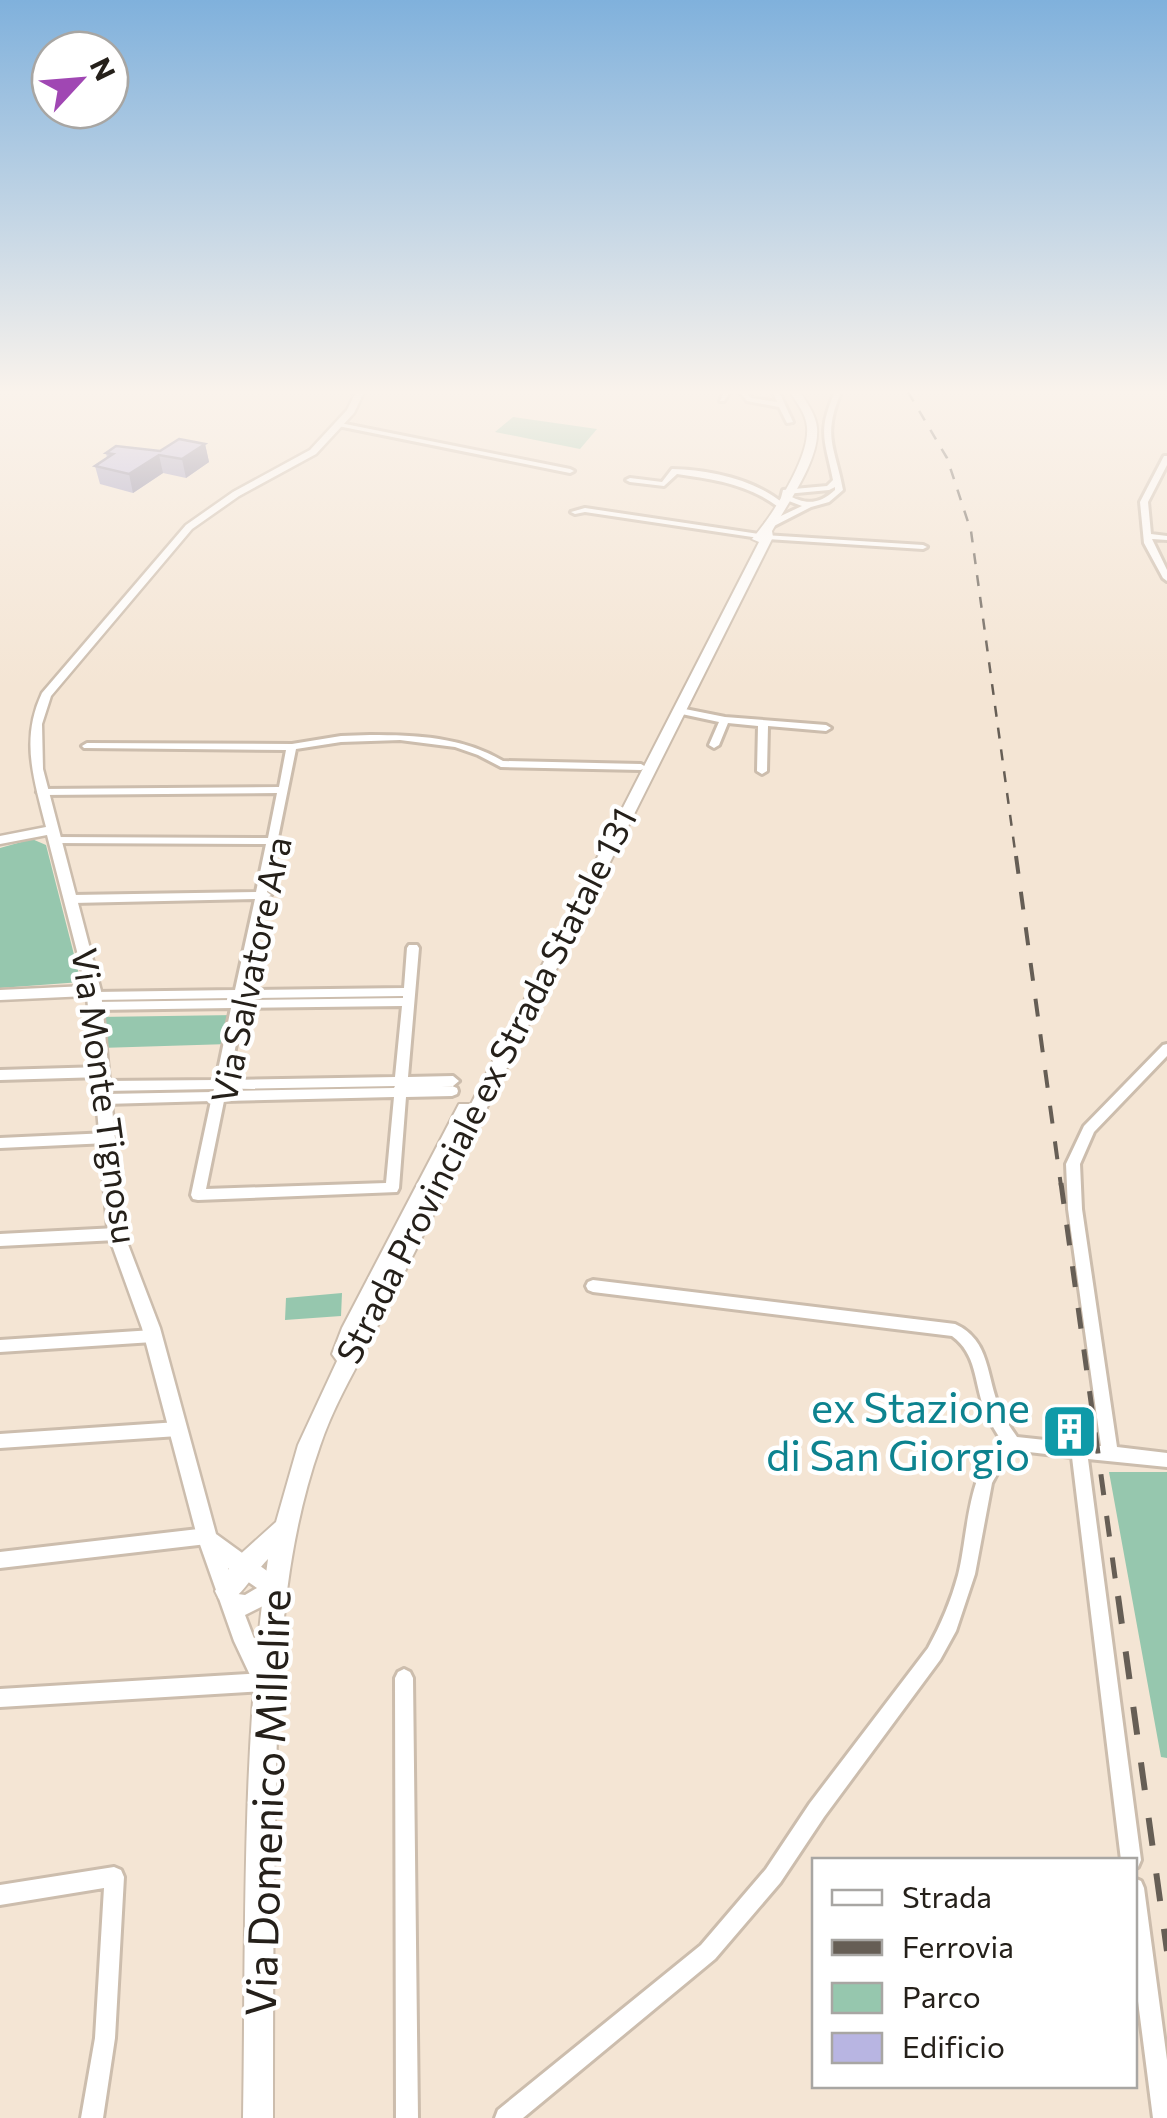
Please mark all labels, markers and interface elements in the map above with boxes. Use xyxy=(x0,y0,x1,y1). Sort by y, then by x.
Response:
north arrow xyxy=(30,30,130,130)
text: N xyxy=(83,52,123,85)
street label: Strada Provinciale ex Strada Statale 131 xyxy=(325,800,644,1370)
street label: Via Salvatore Ara xyxy=(200,832,299,1107)
street label: Via Monte Tignosu xyxy=(64,945,149,1246)
place label: ex Stazione di San Giorgio xyxy=(766,1380,1030,1480)
building icon: ex Stazione di San Giorgio xyxy=(1039,1402,1099,1462)
street label: Via Domenico Millelire xyxy=(233,1588,299,2017)
legend xyxy=(812,1858,1137,2088)
text: Strada xyxy=(902,1877,992,1914)
text: Ferrovia xyxy=(902,1927,1014,1964)
text: Parco xyxy=(902,1977,981,2014)
text: Edificio xyxy=(902,2027,1005,2064)

